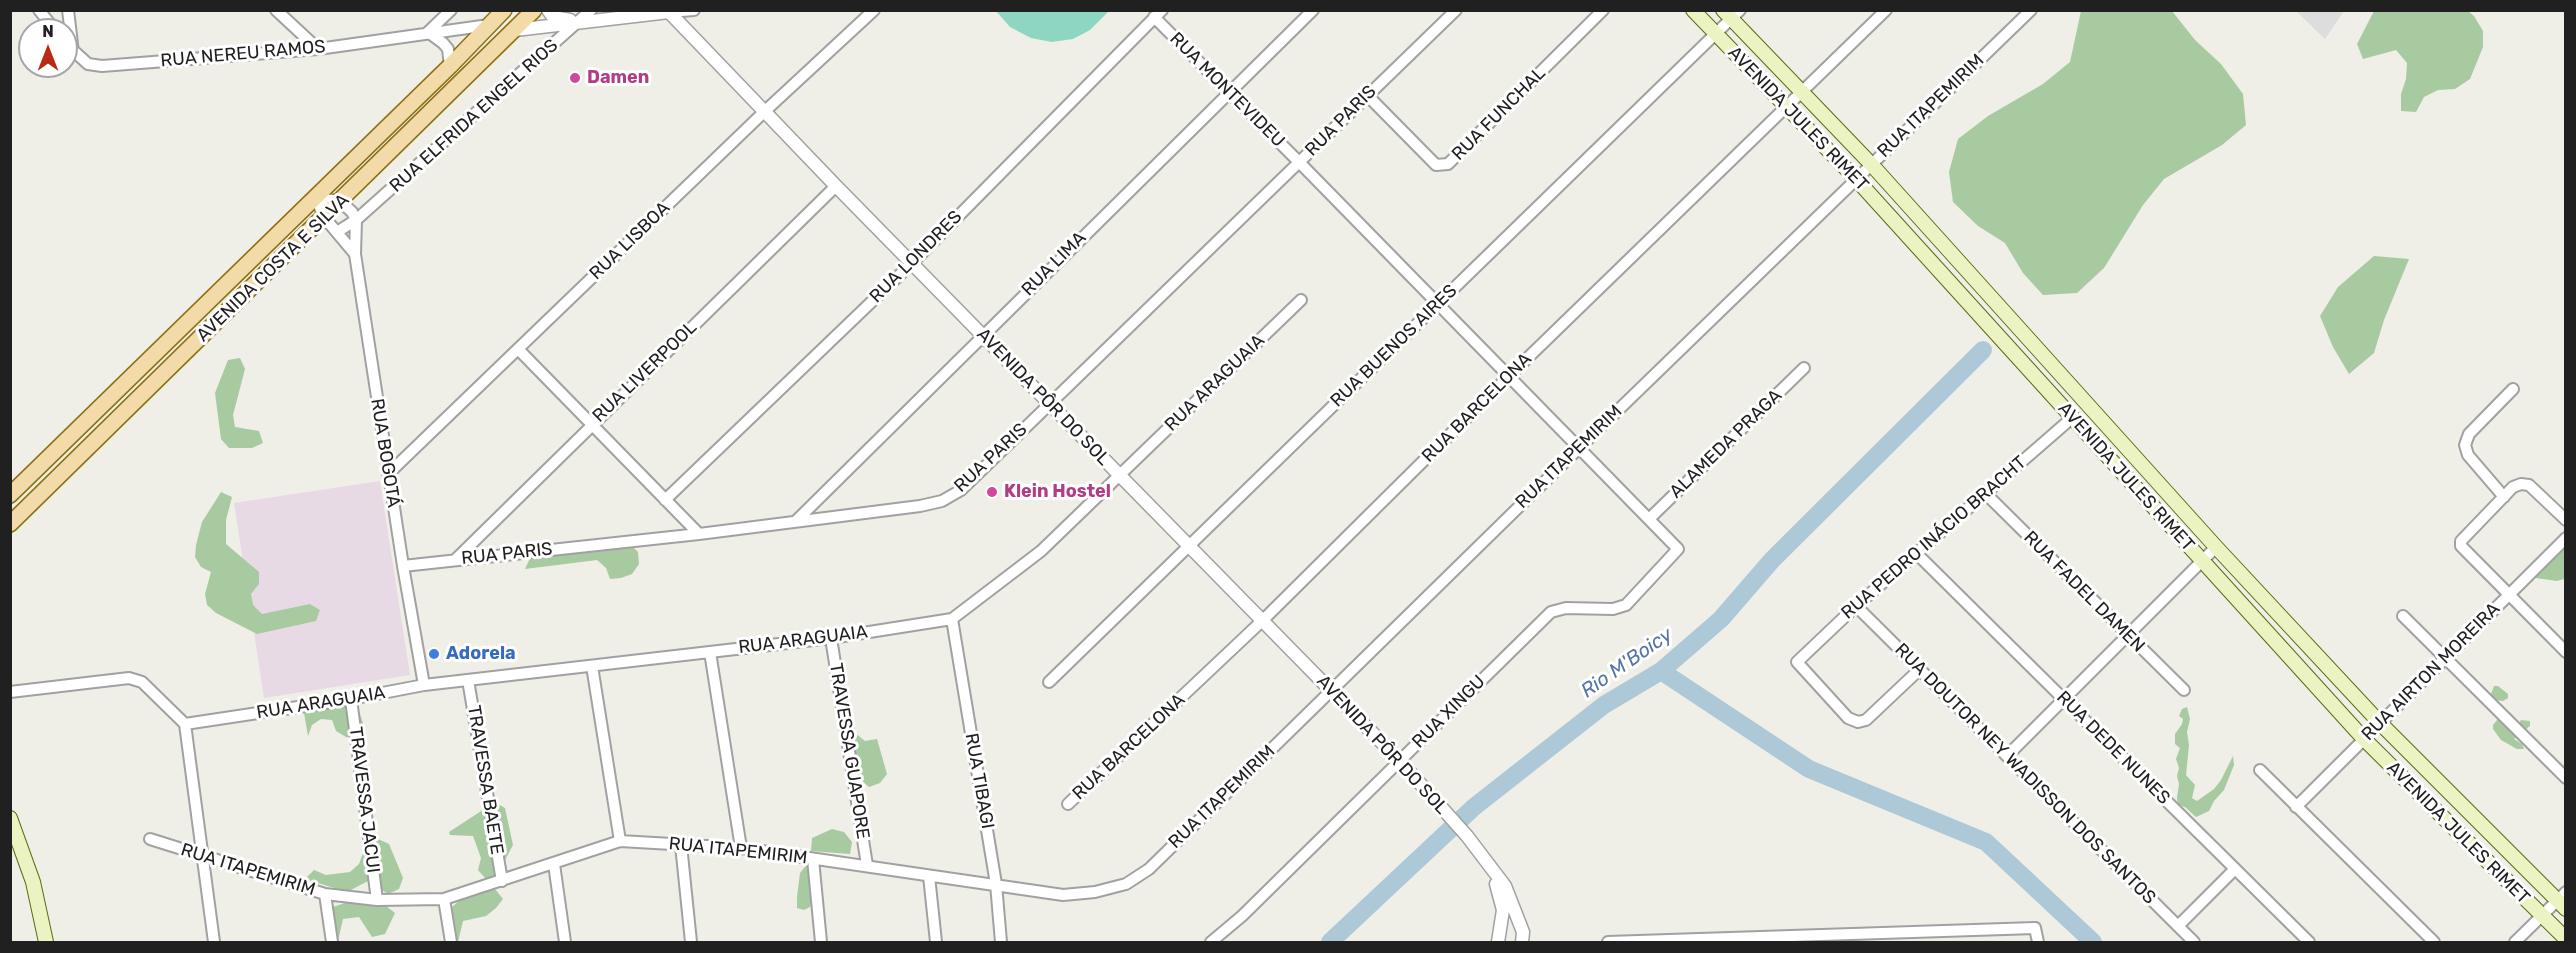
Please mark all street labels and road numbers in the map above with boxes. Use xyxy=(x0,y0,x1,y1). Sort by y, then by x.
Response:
street label: RUA MONTEVIDEU xyxy=(1165,28,1289,152)
street label: RUA ELFRIDA ENGEL RIOS xyxy=(385,35,563,197)
street label: RUA NEREU RAMOS xyxy=(160,36,326,72)
street label: AVENIDA JULES RIMET xyxy=(1723,42,1873,196)
street label: RUA ITAPEMIRIM xyxy=(1873,50,1989,162)
street label: RUA FUNCHAL xyxy=(1448,63,1550,165)
street label: RUA PARIS xyxy=(1301,81,1381,161)
street label: AVENIDA COSTA E SILVA xyxy=(192,190,354,346)
street label: RUA LISBOA xyxy=(585,197,675,285)
street label: RUA LONDRES xyxy=(865,206,967,308)
street label: RUA LIMA xyxy=(1017,227,1091,301)
street label: RUA BUENOS AIRES xyxy=(1326,280,1462,412)
street label: RUA LIVERPOOL xyxy=(588,317,702,427)
street label: AVENIDA PÔR DO SOL xyxy=(972,324,1114,470)
street label: RUA ARAGUAIA xyxy=(1161,330,1269,436)
street label: RUA BARCELONA xyxy=(1418,349,1536,467)
street label: ALAMEDA PRAGA xyxy=(1666,385,1786,503)
street label: RUA BOGOTÁ xyxy=(366,397,404,509)
street label: AVENIDA JULES RIMET xyxy=(2053,398,2199,556)
street label: RUA ITAPEMIRIM xyxy=(1511,401,1627,513)
street label: RUA PARIS xyxy=(950,419,1032,497)
street label: RUA PEDRO INÁCIO BRACHT xyxy=(1837,452,2031,624)
street label: RUA FADEL DAMEN xyxy=(2019,527,2149,657)
street label: RUA PARIS xyxy=(460,538,554,570)
street label: RUA AIRTON MOREIRA xyxy=(2357,598,2505,746)
street label: RUA ARAGUAIA xyxy=(737,621,869,659)
street label: RUA DOUTOR NEY WADISSON DOS SANTOS xyxy=(1890,639,2160,909)
street label: TRAVESSA GUAPORE xyxy=(824,661,874,841)
street label: AVENIDA PÔR DO SOL xyxy=(1312,671,1452,819)
street label: RUA XINGU xyxy=(1408,671,1490,753)
street label: RUA ARAGUAIA xyxy=(255,682,387,724)
street label: RUA DEDE NUNES xyxy=(2052,687,2174,809)
street label: RUA BARCELONA xyxy=(1068,689,1190,805)
street label: TRAVESSA BAETE xyxy=(463,704,507,856)
street label: TRAVESSA JACUI xyxy=(344,726,384,874)
street label: RUA TIBAGI xyxy=(960,731,998,831)
street label: RUA ITAPEMIRIM xyxy=(1164,741,1280,853)
street label: AVENIDA JULES RIMET xyxy=(2382,757,2534,909)
street label: RUA ITAPEMIRIM xyxy=(668,833,808,869)
street label: RUA ITAPEMIRIM xyxy=(178,839,318,901)

